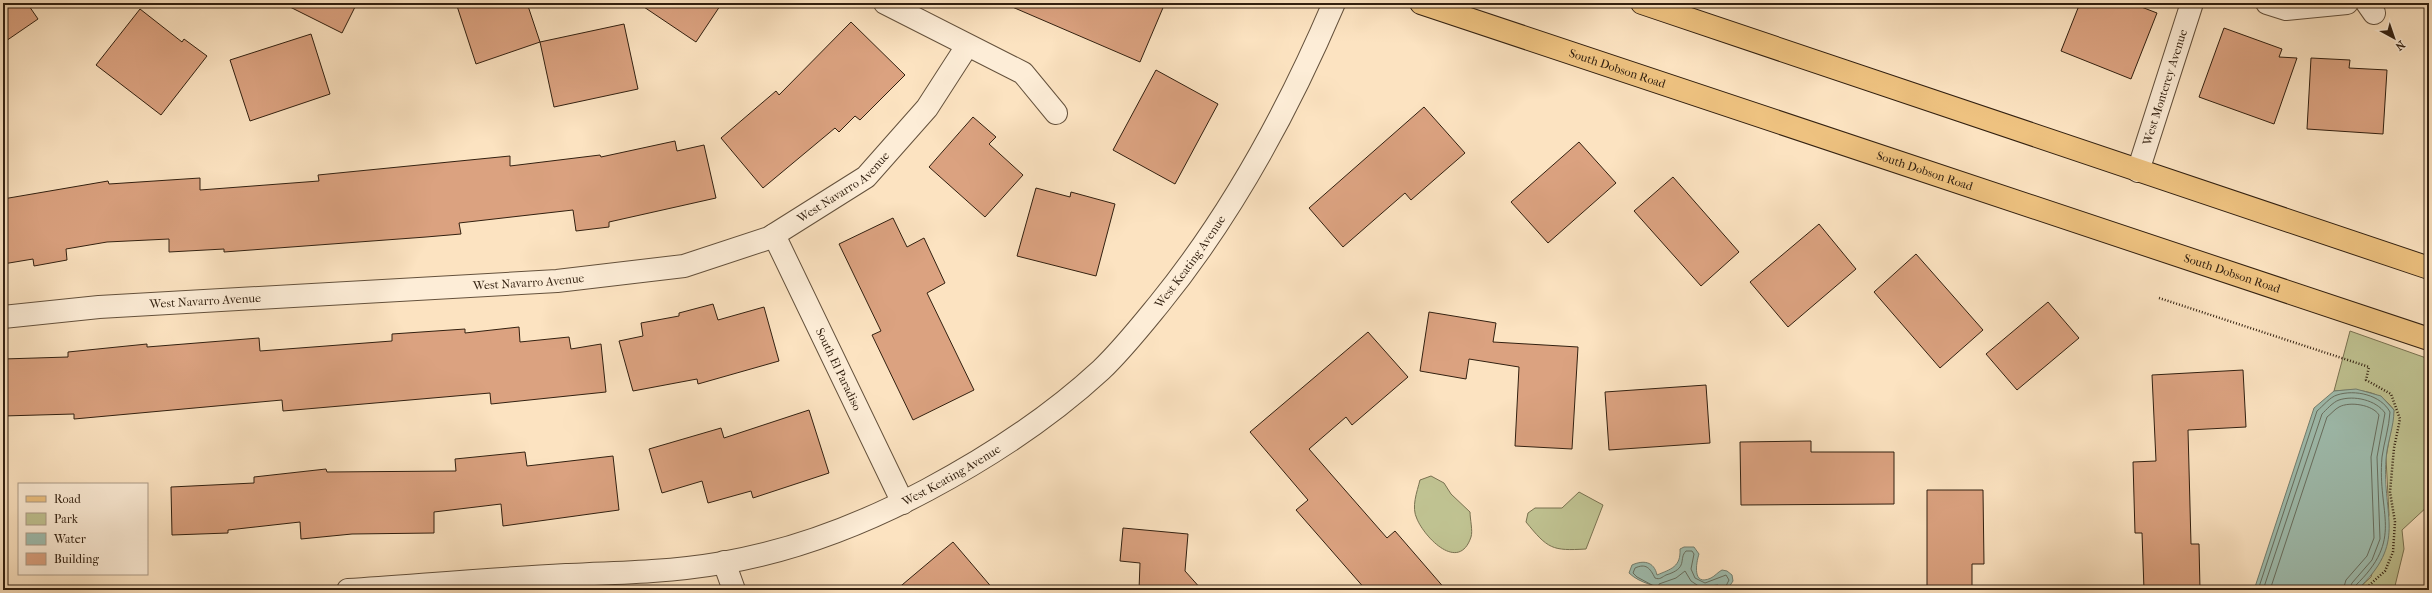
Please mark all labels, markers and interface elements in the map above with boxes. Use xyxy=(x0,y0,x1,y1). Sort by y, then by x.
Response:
north arrow xyxy=(2374,18,2414,58)
street label: West Monterey Avenue xyxy=(2139,28,2190,148)
text: N xyxy=(2392,38,2407,53)
street label: South Dobson Road xyxy=(1567,46,1668,91)
street label: South Dobson Road xyxy=(1875,148,1975,194)
street label: West Navarro Avenue xyxy=(794,149,892,226)
street label: West Keating Avenue xyxy=(1151,213,1228,311)
street label: South Dobson Road xyxy=(2182,251,2283,296)
street label: West Navarro Avenue xyxy=(472,271,585,293)
street label: West Navarro Avenue xyxy=(148,291,261,311)
street label: South El Paradiso xyxy=(813,326,864,413)
street label: West Keating Avenue xyxy=(899,442,1003,509)
legend xyxy=(18,483,148,575)
text: Road xyxy=(54,492,81,506)
text: Park xyxy=(54,512,79,526)
text: Water xyxy=(53,532,87,546)
text: Building xyxy=(54,552,99,566)

